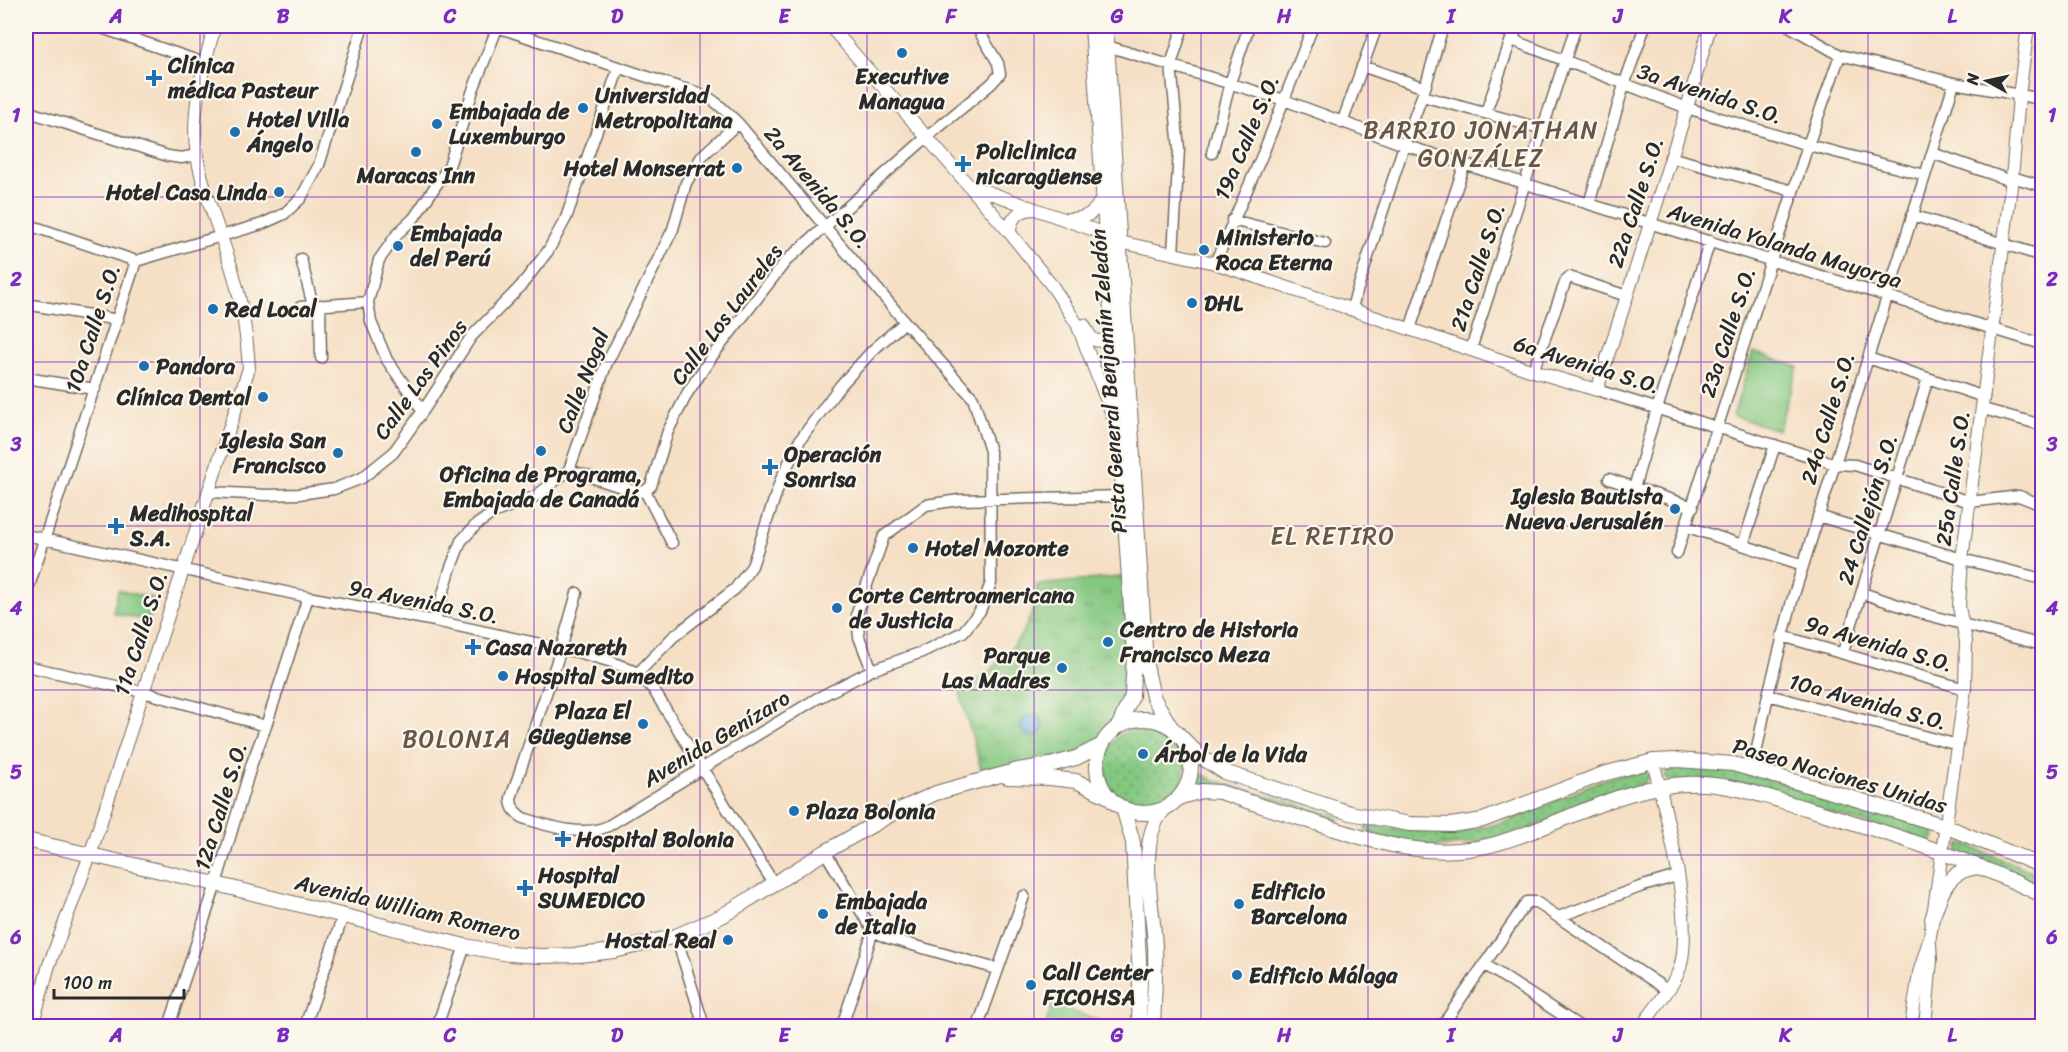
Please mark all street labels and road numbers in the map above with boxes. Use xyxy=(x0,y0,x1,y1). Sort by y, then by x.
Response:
street label: 3a Avenida S.O. xyxy=(1632,52,1788,135)
street label: 19a Calle S.O. xyxy=(1202,68,1290,206)
street label: 2a Avenida S.O. xyxy=(754,117,881,258)
street label: 22a Calle S.O. xyxy=(1596,132,1675,273)
street label: Avenida Yolanda Mayorga xyxy=(1662,191,1907,300)
street label: 21a Calle S.O. xyxy=(1438,198,1517,336)
street label: Pista General Benjamín Zeledón xyxy=(1078,227,1139,535)
street label: Calle Los Laureles xyxy=(660,235,793,394)
street label: 10a Calle S.O. xyxy=(53,259,132,398)
street label: 23a Calle S.O. xyxy=(1688,262,1767,402)
street label: Calle Los Pinos xyxy=(363,310,478,448)
street label: Calle Nogal xyxy=(545,323,620,439)
street label: 6a Avenida S.O. xyxy=(1509,324,1665,405)
street label: 24a Calle S.O. xyxy=(1789,347,1866,489)
street label: 25a Calle S.O. xyxy=(1924,408,1981,548)
street label: 24 Callejón S.O. xyxy=(1826,429,1909,589)
street label: 11a Calle S.O. xyxy=(102,566,179,701)
street label: 9a Avenida S.O. xyxy=(345,568,503,635)
street label: 9a Avenida S.O. xyxy=(1800,604,1958,683)
street label: 10a Avenida S.O. xyxy=(1784,662,1951,741)
street label: Avenida Genízaro xyxy=(634,679,798,799)
street label: Paseo Naciones Unidas xyxy=(1728,726,1952,825)
street label: 12a Calle S.O. xyxy=(182,737,259,875)
street label: Avenida William Romero xyxy=(290,862,525,952)

